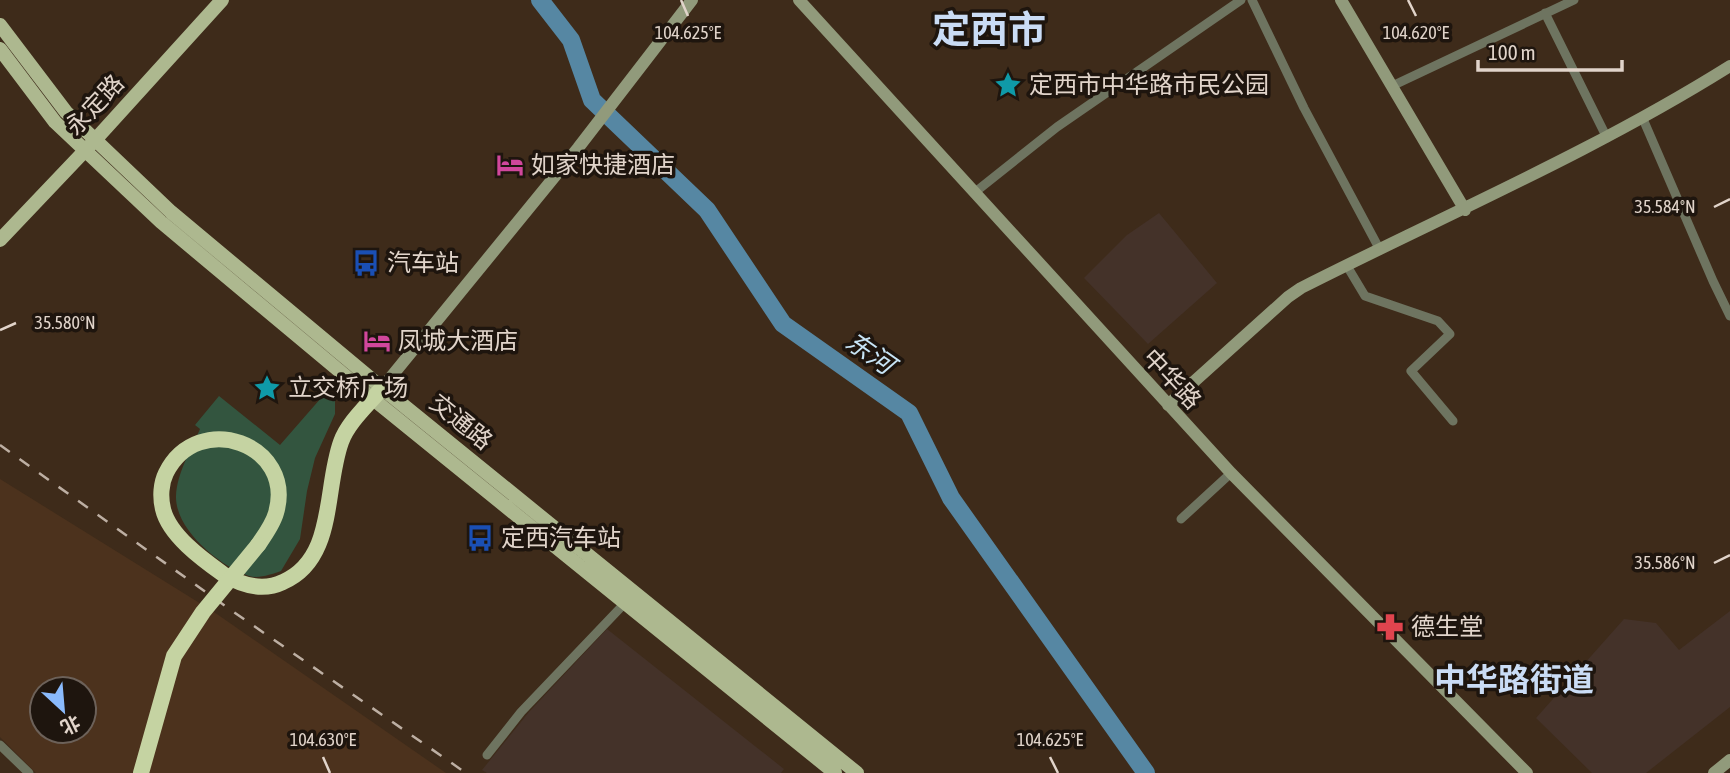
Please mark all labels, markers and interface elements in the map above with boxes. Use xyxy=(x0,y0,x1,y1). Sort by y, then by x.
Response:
district label: 定西市 xyxy=(932,8,1046,51)
text: 104.625°E xyxy=(655,22,722,43)
text: 104.620°E xyxy=(1383,22,1450,43)
scale bar xyxy=(1478,28,1622,72)
text: 100 m xyxy=(1488,40,1536,64)
street label: 永定路 xyxy=(60,69,129,140)
place icon: 定西市中华路市民公园 xyxy=(993,70,1023,100)
place label: 定西市中华路市民公园 xyxy=(1029,71,1269,98)
hotel icon: 如家快捷酒店 xyxy=(495,150,525,180)
place label: 如家快捷酒店 xyxy=(531,151,675,178)
text: 35.584°N xyxy=(1634,196,1696,217)
bus stop icon: 汽车站 xyxy=(351,248,381,278)
place label: 汽车站 xyxy=(387,249,459,276)
text: 35.580°N xyxy=(34,312,96,333)
hotel icon: 凤城大酒店 xyxy=(362,326,392,356)
water label: 东河 xyxy=(840,326,904,383)
place label: 凤城大酒店 xyxy=(398,327,518,354)
street label: 中华路 xyxy=(1138,343,1207,414)
place icon: 立交桥广场 xyxy=(252,373,282,403)
place label: 立交桥广场 xyxy=(288,374,408,401)
street label: 交通路 xyxy=(425,388,498,455)
bus stop icon: 定西汽车站 xyxy=(465,523,495,553)
place label: 定西汽车站 xyxy=(501,524,621,551)
text: 35.586°N xyxy=(1634,552,1696,573)
pharmacy icon: 德生堂 xyxy=(1375,612,1405,642)
place label: 德生堂 xyxy=(1411,613,1483,640)
district label: 中华路街道 xyxy=(1434,661,1594,698)
north arrow xyxy=(28,675,98,745)
text: 北 xyxy=(57,711,84,739)
text: 104.630°E xyxy=(290,729,357,750)
text: 104.625°E xyxy=(1017,729,1084,750)

